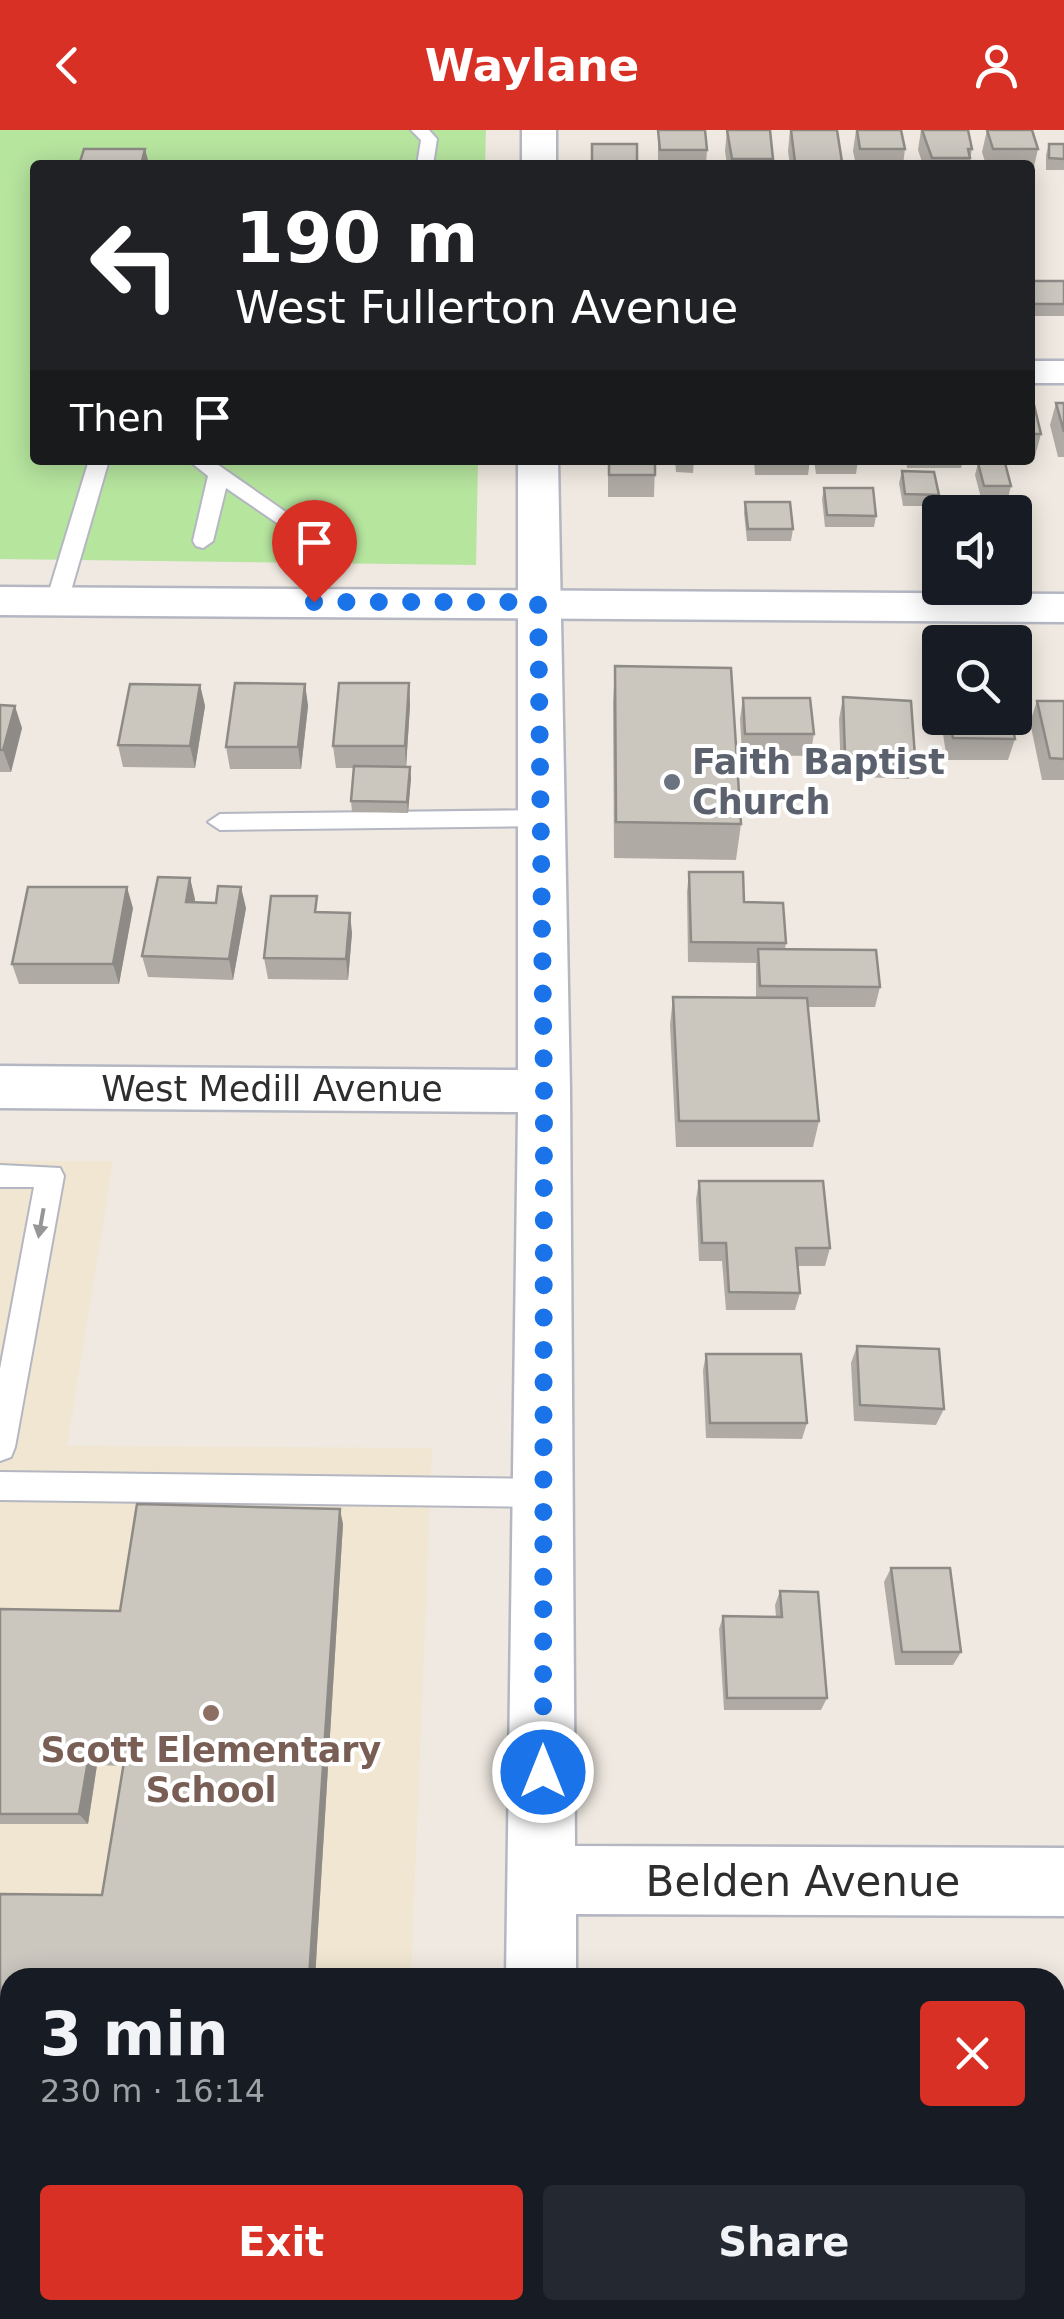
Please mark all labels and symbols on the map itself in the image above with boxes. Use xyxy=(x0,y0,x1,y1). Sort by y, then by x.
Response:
pin xyxy=(272,500,357,603)
place label: Faith Baptist Church xyxy=(692,742,945,822)
marker: Faith Baptist Church xyxy=(661,771,683,793)
street label: West Medill Avenue xyxy=(101,1069,443,1109)
one-way arrow xyxy=(33,1208,49,1239)
marker: Scott Elementary School xyxy=(200,1702,222,1724)
position arrow xyxy=(491,1720,595,1824)
place label: Scott Elementary School xyxy=(41,1730,382,1810)
street label: Belden Avenue xyxy=(646,1857,960,1906)

